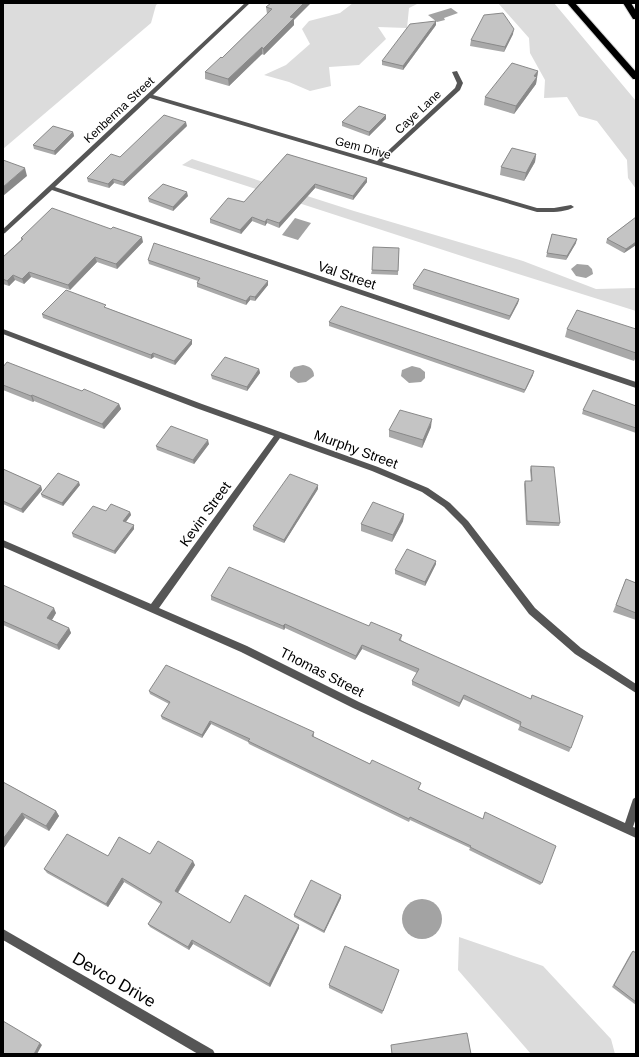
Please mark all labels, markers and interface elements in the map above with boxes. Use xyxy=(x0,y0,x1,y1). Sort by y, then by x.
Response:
street label: Kenberma Street xyxy=(81,73,157,146)
street label: Caye Lane xyxy=(392,87,444,137)
street label: Gem Drive xyxy=(333,134,393,162)
street label: Val Street xyxy=(316,258,378,292)
street label: Murphy Street xyxy=(312,426,400,472)
street label: Kevin Street xyxy=(176,478,234,550)
street label: Thomas Street xyxy=(277,644,367,700)
street label: Devco Drive xyxy=(69,949,159,1011)

